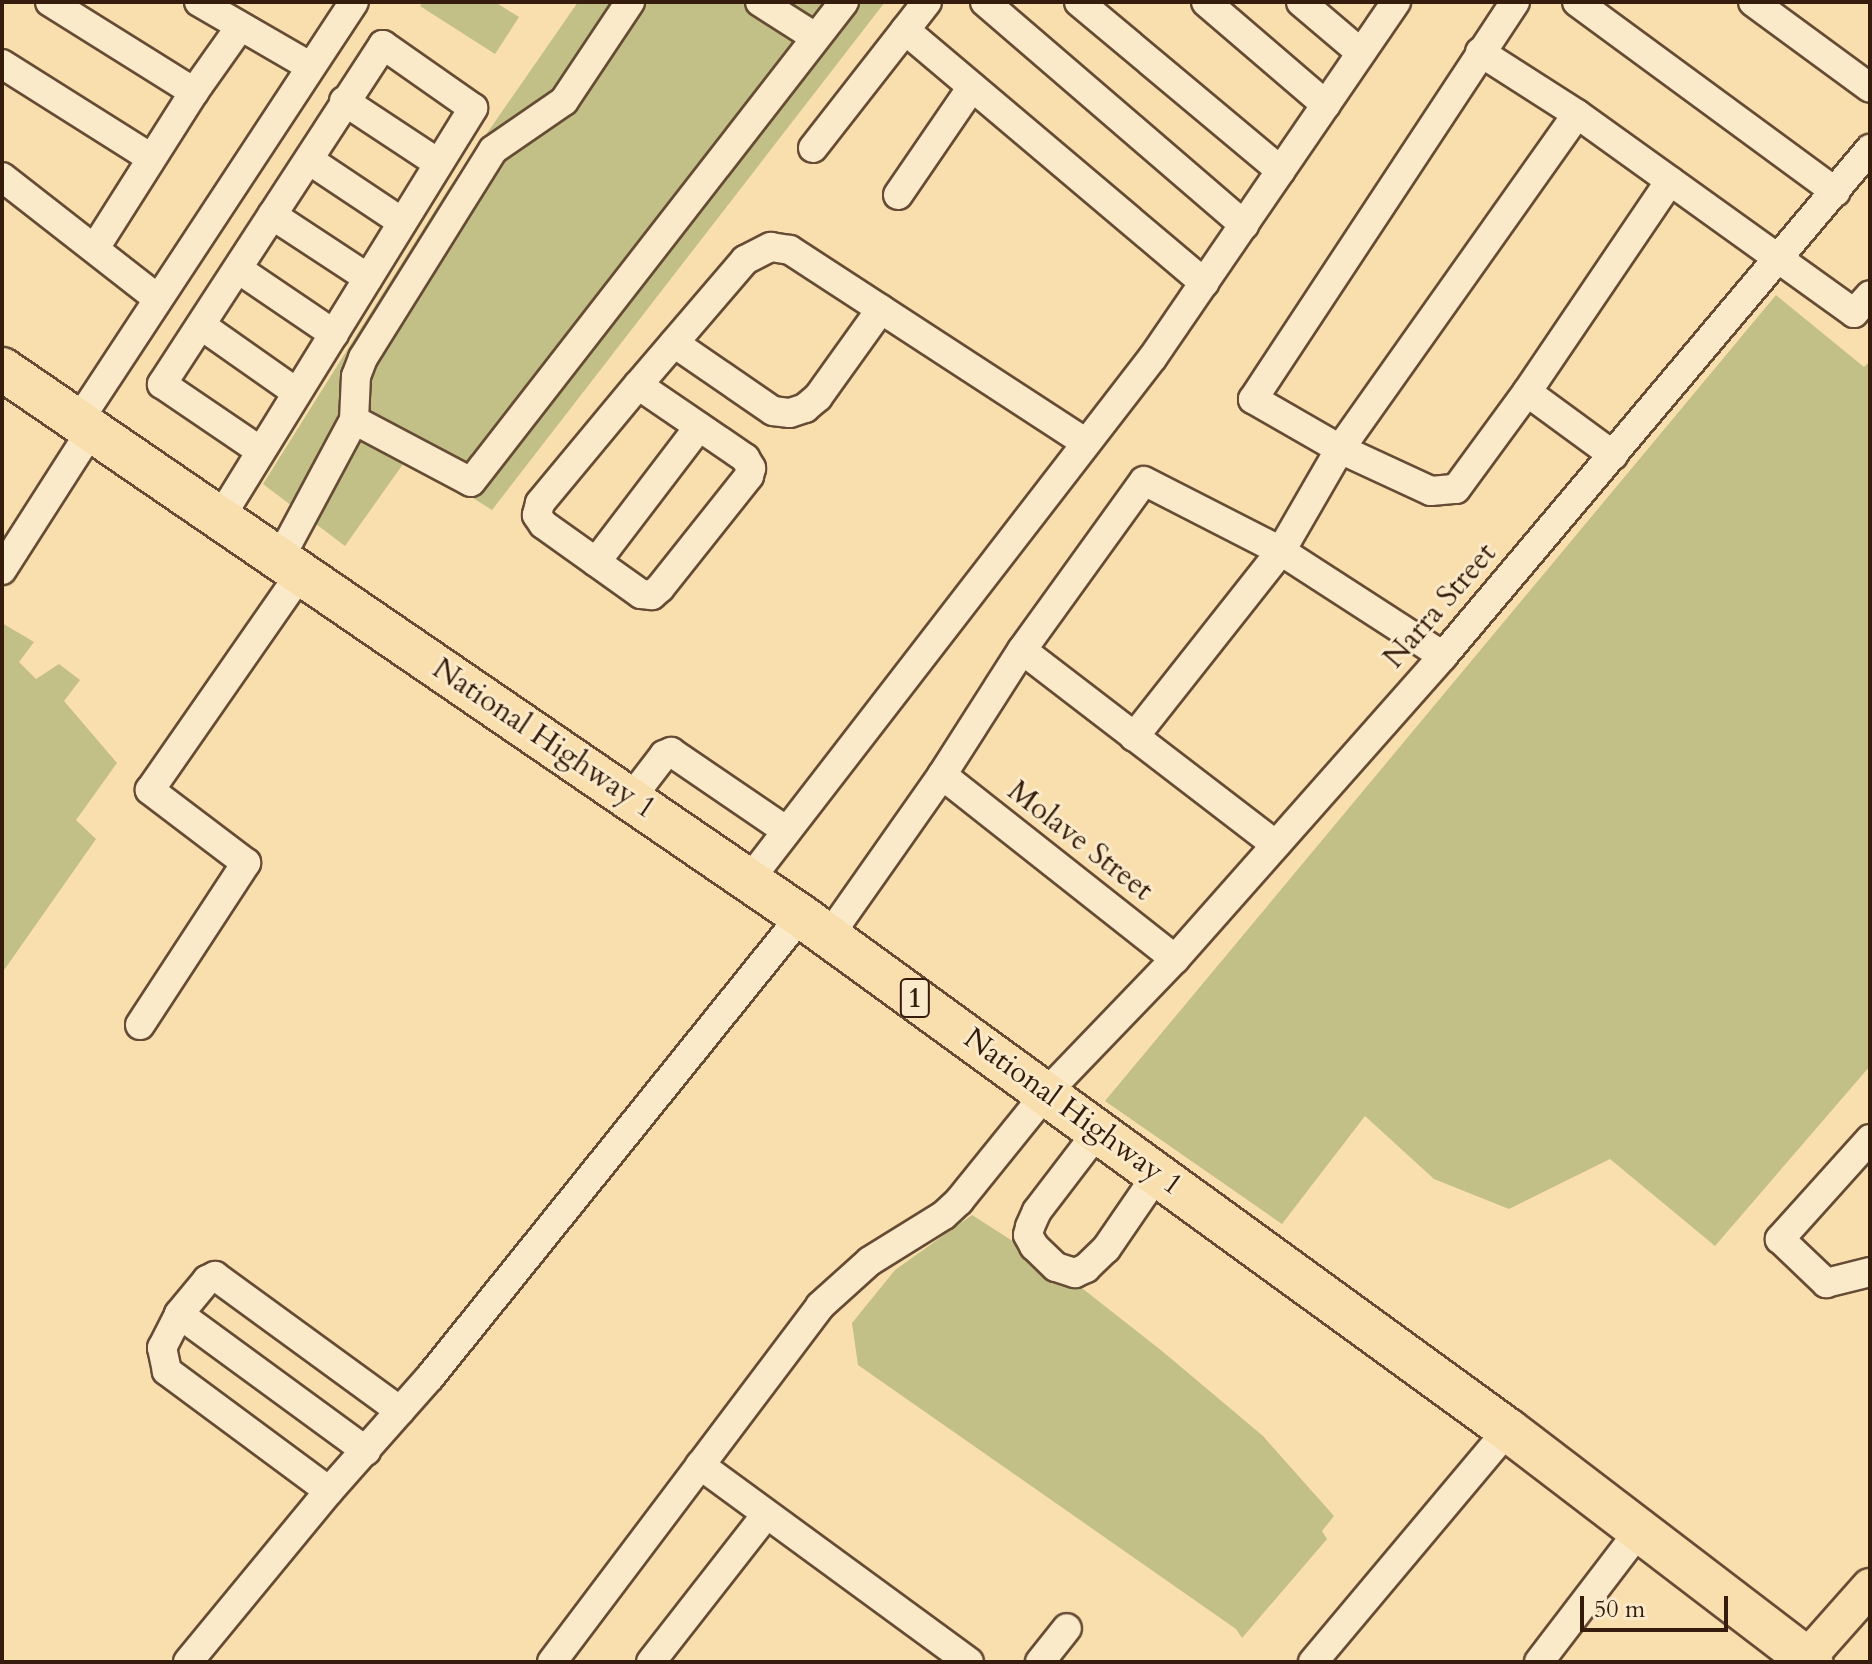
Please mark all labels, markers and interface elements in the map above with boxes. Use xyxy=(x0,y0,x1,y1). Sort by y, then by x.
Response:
street label: Narra Street xyxy=(1376,536,1504,676)
street label: National Highway 1 xyxy=(426,651,662,827)
street label: Molave Street xyxy=(1000,773,1160,909)
road number: 1 xyxy=(899,974,931,1022)
street label: National Highway 1 xyxy=(957,1021,1189,1203)
scale bar xyxy=(1584,1580,1732,1630)
text: 50 m xyxy=(1594,1593,1645,1626)

